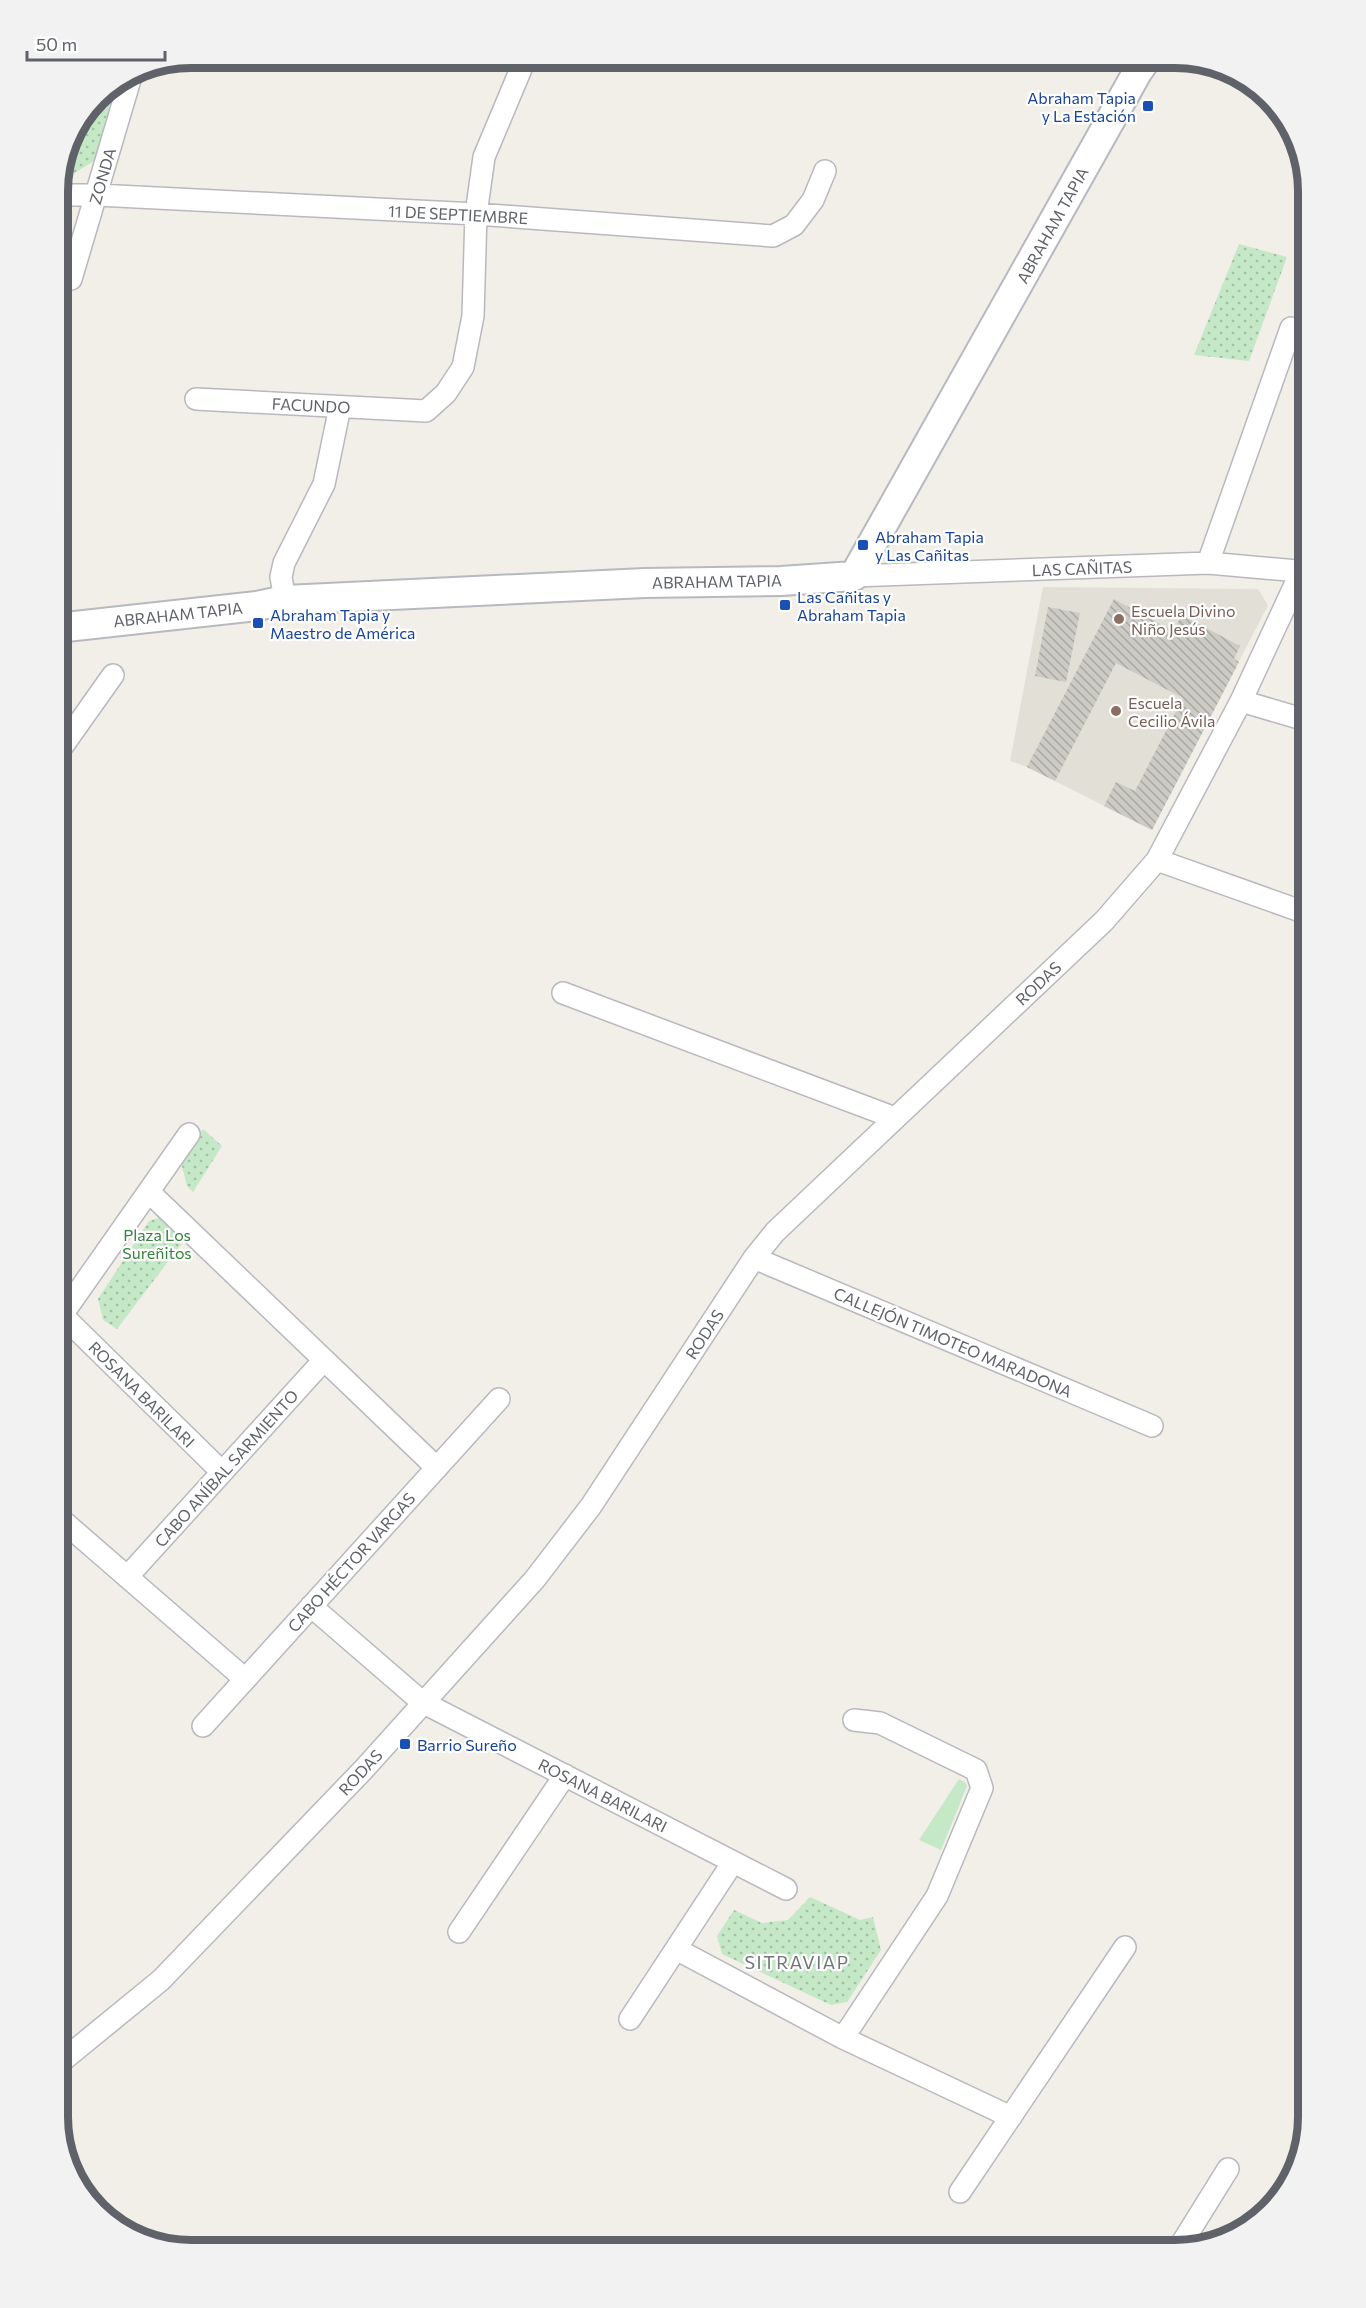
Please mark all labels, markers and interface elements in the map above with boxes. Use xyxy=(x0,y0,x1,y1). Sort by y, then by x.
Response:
scale bar xyxy=(27,24,165,62)
text: 50 m xyxy=(36,33,77,55)
place label: Abraham Tapia y La Estación xyxy=(1027,88,1136,125)
marker: Abraham Tapia y La Estación xyxy=(1141,99,1155,113)
street label: ZONDA xyxy=(85,146,119,206)
street label: ABRAHAM TAPIA xyxy=(1012,164,1092,286)
street label: 11 DE SEPTIEMBRE xyxy=(388,201,528,227)
street label: FACUNDO xyxy=(271,393,351,417)
place label: Abraham Tapia y Las Cañitas xyxy=(875,527,984,564)
marker: Abraham Tapia y Las Cañitas xyxy=(856,538,870,552)
street label: LAS CAÑITAS xyxy=(1031,557,1133,579)
street label: ABRAHAM TAPIA xyxy=(652,570,782,592)
place label: Las Cañitas y Abraham Tapia xyxy=(797,587,906,624)
street label: ABRAHAM TAPIA xyxy=(112,598,244,630)
marker: Las Cañitas y Abraham Tapia xyxy=(778,598,792,612)
place label: Escuela Divino Niño Jesús xyxy=(1131,601,1235,638)
place label: Abraham Tapia y Maestro de América xyxy=(270,605,415,642)
marker: Escuela Divino Niño Jesús xyxy=(1112,612,1126,626)
marker: Abraham Tapia y Maestro de América xyxy=(251,616,265,630)
place label: Escuela Cecilio Ávila xyxy=(1128,693,1215,730)
marker: Escuela Cecilio Ávila xyxy=(1109,704,1123,718)
street label: RODAS xyxy=(1011,957,1065,1009)
park label: Plaza Los Sureñitos xyxy=(122,1225,192,1262)
street label: CALLEJÓN TIMOTEO MARADONA xyxy=(831,1283,1075,1401)
street label: RODAS xyxy=(681,1306,727,1362)
street label: ROSANA BARILARI xyxy=(85,1337,199,1451)
street label: CABO ANÍBAL SARMIENTO xyxy=(150,1386,302,1550)
street label: CABO HÉCTOR VARGAS xyxy=(283,1488,419,1636)
place label: Barrio Sureño xyxy=(417,1735,517,1754)
marker: Barrio Sureño xyxy=(398,1737,412,1751)
street label: RODAS xyxy=(334,1745,386,1799)
street label: ROSANA BARILARI xyxy=(535,1754,671,1836)
district label: SITRAVIAP xyxy=(745,1951,849,1973)

